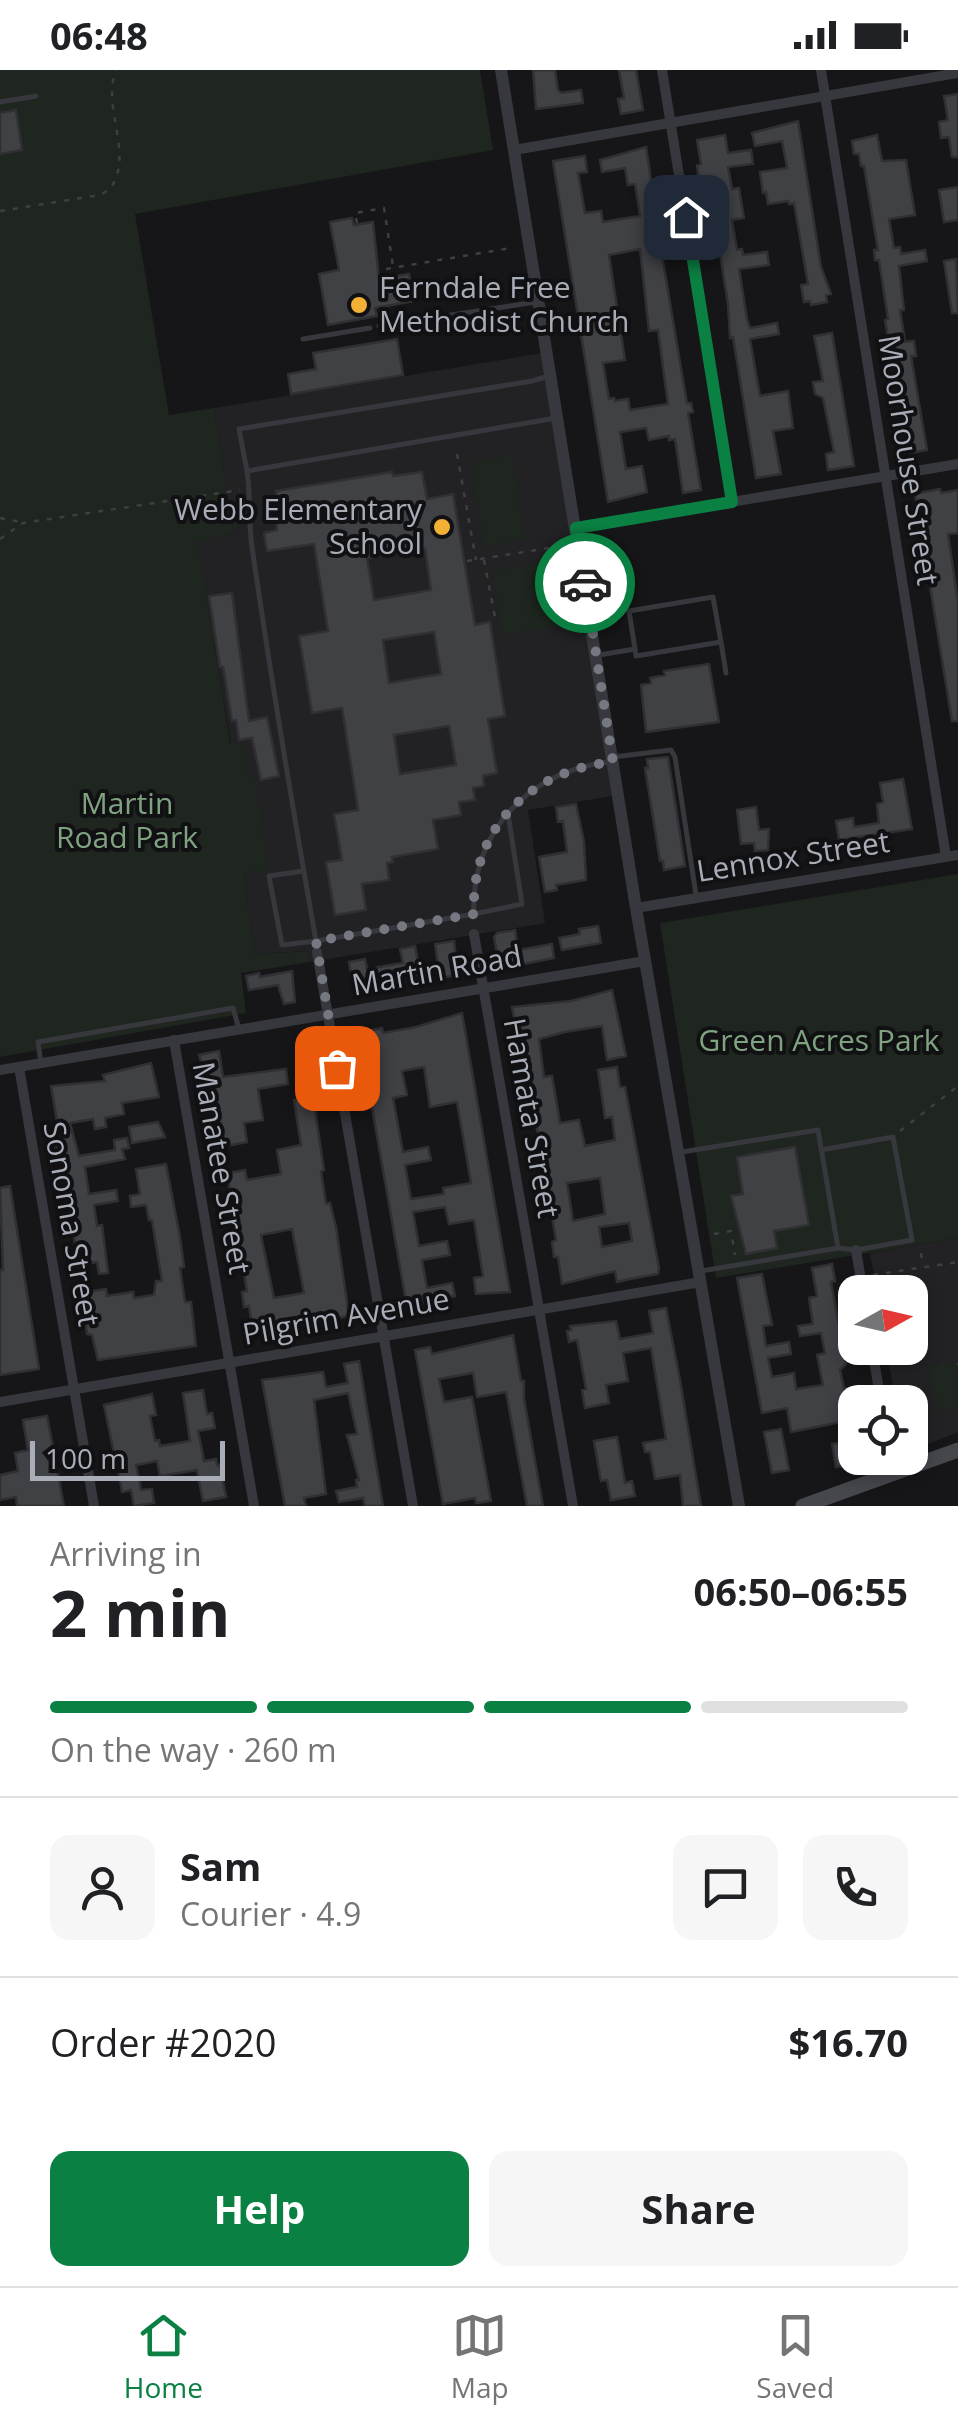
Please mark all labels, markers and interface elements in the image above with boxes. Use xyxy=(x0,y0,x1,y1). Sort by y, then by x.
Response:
text: 06:48 xyxy=(50,9,148,61)
pin xyxy=(644,175,729,260)
icon: home xyxy=(659,190,714,245)
place label: Ferndale Free Methodist Church xyxy=(379,266,629,341)
marker: Ferndale Free Methodist Church xyxy=(348,294,370,316)
street label: Moorhouse Street xyxy=(869,332,950,588)
place label: Webb Elementary School xyxy=(174,488,423,563)
marker: Webb Elementary School xyxy=(431,516,453,538)
courier xyxy=(535,533,635,633)
icon: car xyxy=(558,556,613,611)
park label: Martin Road Park xyxy=(56,782,198,857)
street label: Lennox Street xyxy=(693,820,892,891)
street label: Martin Road xyxy=(349,934,525,1005)
street label: Hamata Street xyxy=(495,1015,570,1221)
park label: Green Acres Park xyxy=(698,1019,940,1060)
pin xyxy=(295,1026,380,1111)
icon: bag xyxy=(310,1041,365,1096)
street label: Manatee Street xyxy=(184,1058,261,1277)
street label: Sonoma Street xyxy=(34,1118,111,1329)
north arrow xyxy=(838,1275,928,1365)
map controls xyxy=(838,1275,928,1475)
street label: Pilgrim Avenue xyxy=(239,1277,452,1354)
button: locate xyxy=(838,1385,928,1475)
scale bar xyxy=(30,1436,225,1480)
text: 100 m xyxy=(45,1439,126,1477)
text: Arriving in xyxy=(50,1532,202,1575)
text: 06:50–06:55 xyxy=(694,1565,908,1617)
text: 2 min xyxy=(50,1568,230,1656)
text: On the way · 260 m xyxy=(50,1728,337,1771)
button: person xyxy=(50,1835,155,1940)
button: chat xyxy=(673,1835,778,1940)
button: phone xyxy=(803,1835,908,1940)
text: Sam xyxy=(180,1840,261,1892)
text: Courier · 4.9 xyxy=(180,1892,361,1935)
text: Order #2020 xyxy=(50,2016,277,2068)
text: $16.70 xyxy=(789,2016,908,2068)
button: Help xyxy=(50,2151,469,2266)
button: Share xyxy=(489,2151,908,2266)
tab: Home xyxy=(124,2308,203,2406)
tab: Map xyxy=(451,2308,509,2406)
tab: Saved xyxy=(756,2308,834,2406)

